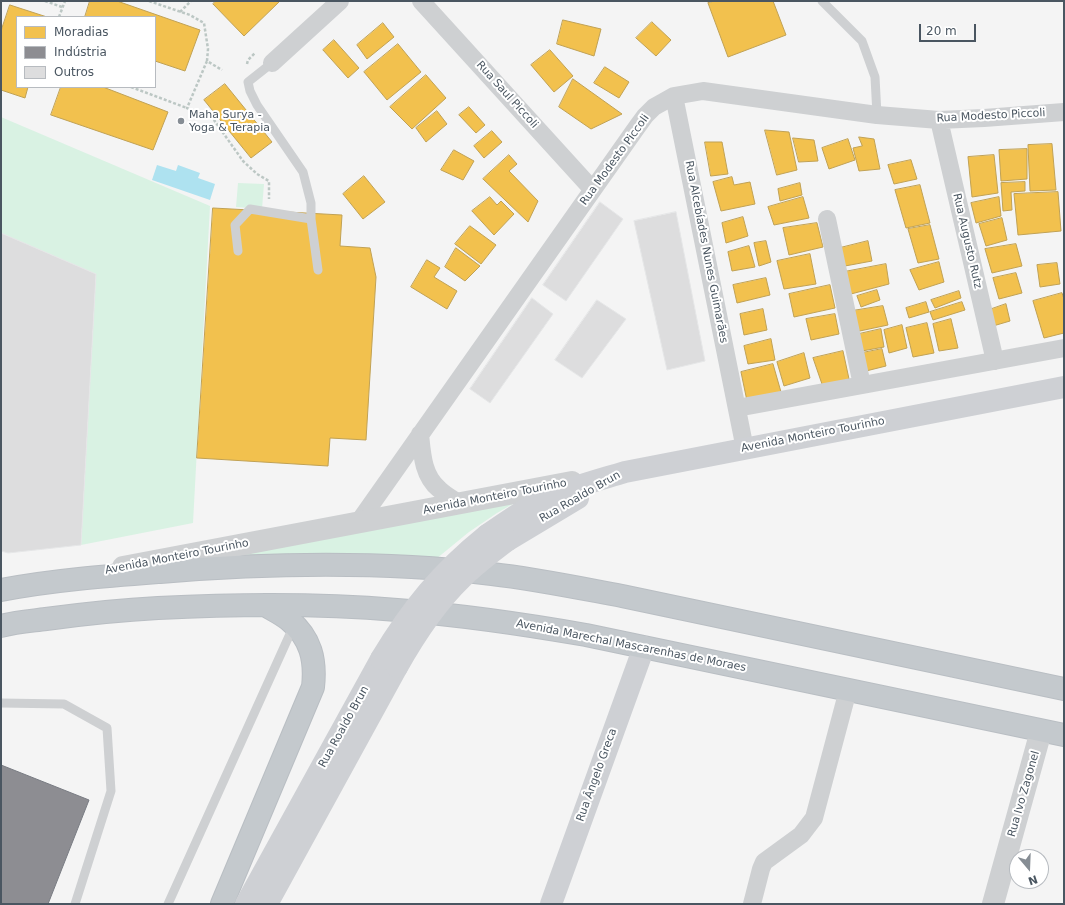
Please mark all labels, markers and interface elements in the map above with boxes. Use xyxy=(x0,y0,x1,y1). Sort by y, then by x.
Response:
legend xyxy=(16,16,156,88)
scale bar xyxy=(921,16,978,42)
text: 20 m xyxy=(926,24,957,38)
text: Moradias xyxy=(54,25,109,39)
text: Indústria xyxy=(54,45,107,59)
street label: Rua Saul Piccoli xyxy=(473,59,541,131)
text: Outros xyxy=(54,65,94,79)
street label: Rua Modesto Piccoli xyxy=(936,107,1046,125)
place label: Maha Surya - Yoga & Terapia xyxy=(189,108,270,134)
street label: Rua Modesto Piccoli xyxy=(578,112,652,208)
marker: Maha Surya - Yoga & Terapia xyxy=(176,116,186,126)
street label: Rua Alcebíades Nunes Guimarães xyxy=(682,160,730,344)
street label: Rua Augusto Rutz xyxy=(950,192,984,290)
street label: Avenida Monteiro Tourinho xyxy=(740,415,886,455)
street label: Rua Roaldo Brun xyxy=(537,468,623,526)
street label: Avenida Monteiro Tourinho xyxy=(422,477,568,517)
street label: Avenida Monteiro Tourinho xyxy=(104,537,250,577)
street label: Avenida Marechal Mascarenhas de Moraes xyxy=(515,617,747,675)
street label: Rua Roaldo Brun xyxy=(316,684,372,770)
street label: Rua Ângelo Greca xyxy=(574,727,620,823)
street label: Rua Ivo Zagonel xyxy=(1005,749,1043,839)
north arrow xyxy=(1009,849,1049,889)
text: N xyxy=(1026,872,1039,888)

